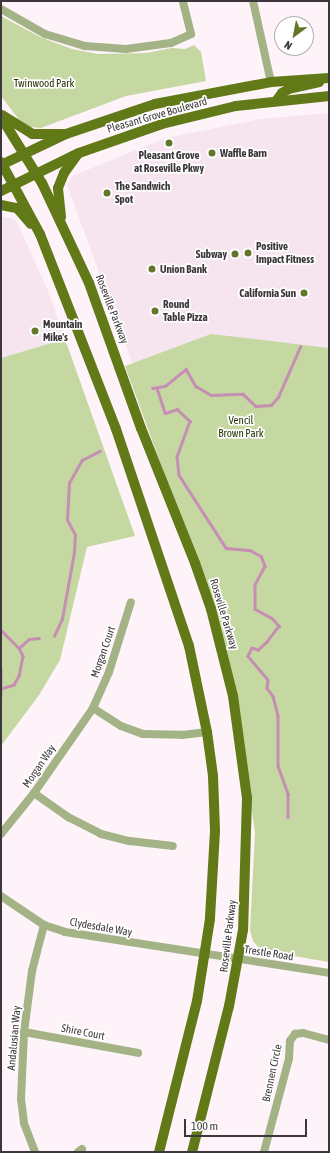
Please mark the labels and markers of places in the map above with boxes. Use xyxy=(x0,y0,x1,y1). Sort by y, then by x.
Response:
marker: Pleasant Grove at Roseville Pkwy xyxy=(164,138,174,148)
place label: Waffle Barn xyxy=(220,146,267,160)
marker: Waffle Barn xyxy=(207,148,217,158)
place label: Pleasant Grove at Roseville Pkwy xyxy=(134,149,204,175)
place label: The Sandwich Spot xyxy=(115,180,170,206)
marker: The Sandwich Spot xyxy=(102,188,112,198)
place label: Positive Impact Fitness xyxy=(256,240,314,266)
place label: Subway xyxy=(196,247,227,261)
marker: Positive Impact Fitness xyxy=(243,248,253,258)
marker: Subway xyxy=(230,249,240,259)
place label: Union Bank xyxy=(160,262,207,276)
marker: Union Bank xyxy=(147,264,157,274)
place label: California Sun xyxy=(239,286,296,300)
marker: California Sun xyxy=(299,288,309,298)
place label: Round Table Pizza xyxy=(163,298,208,324)
marker: Round Table Pizza xyxy=(150,306,160,316)
place label: Mountain Mike's xyxy=(43,318,82,344)
marker: Mountain Mike's xyxy=(30,326,40,336)

